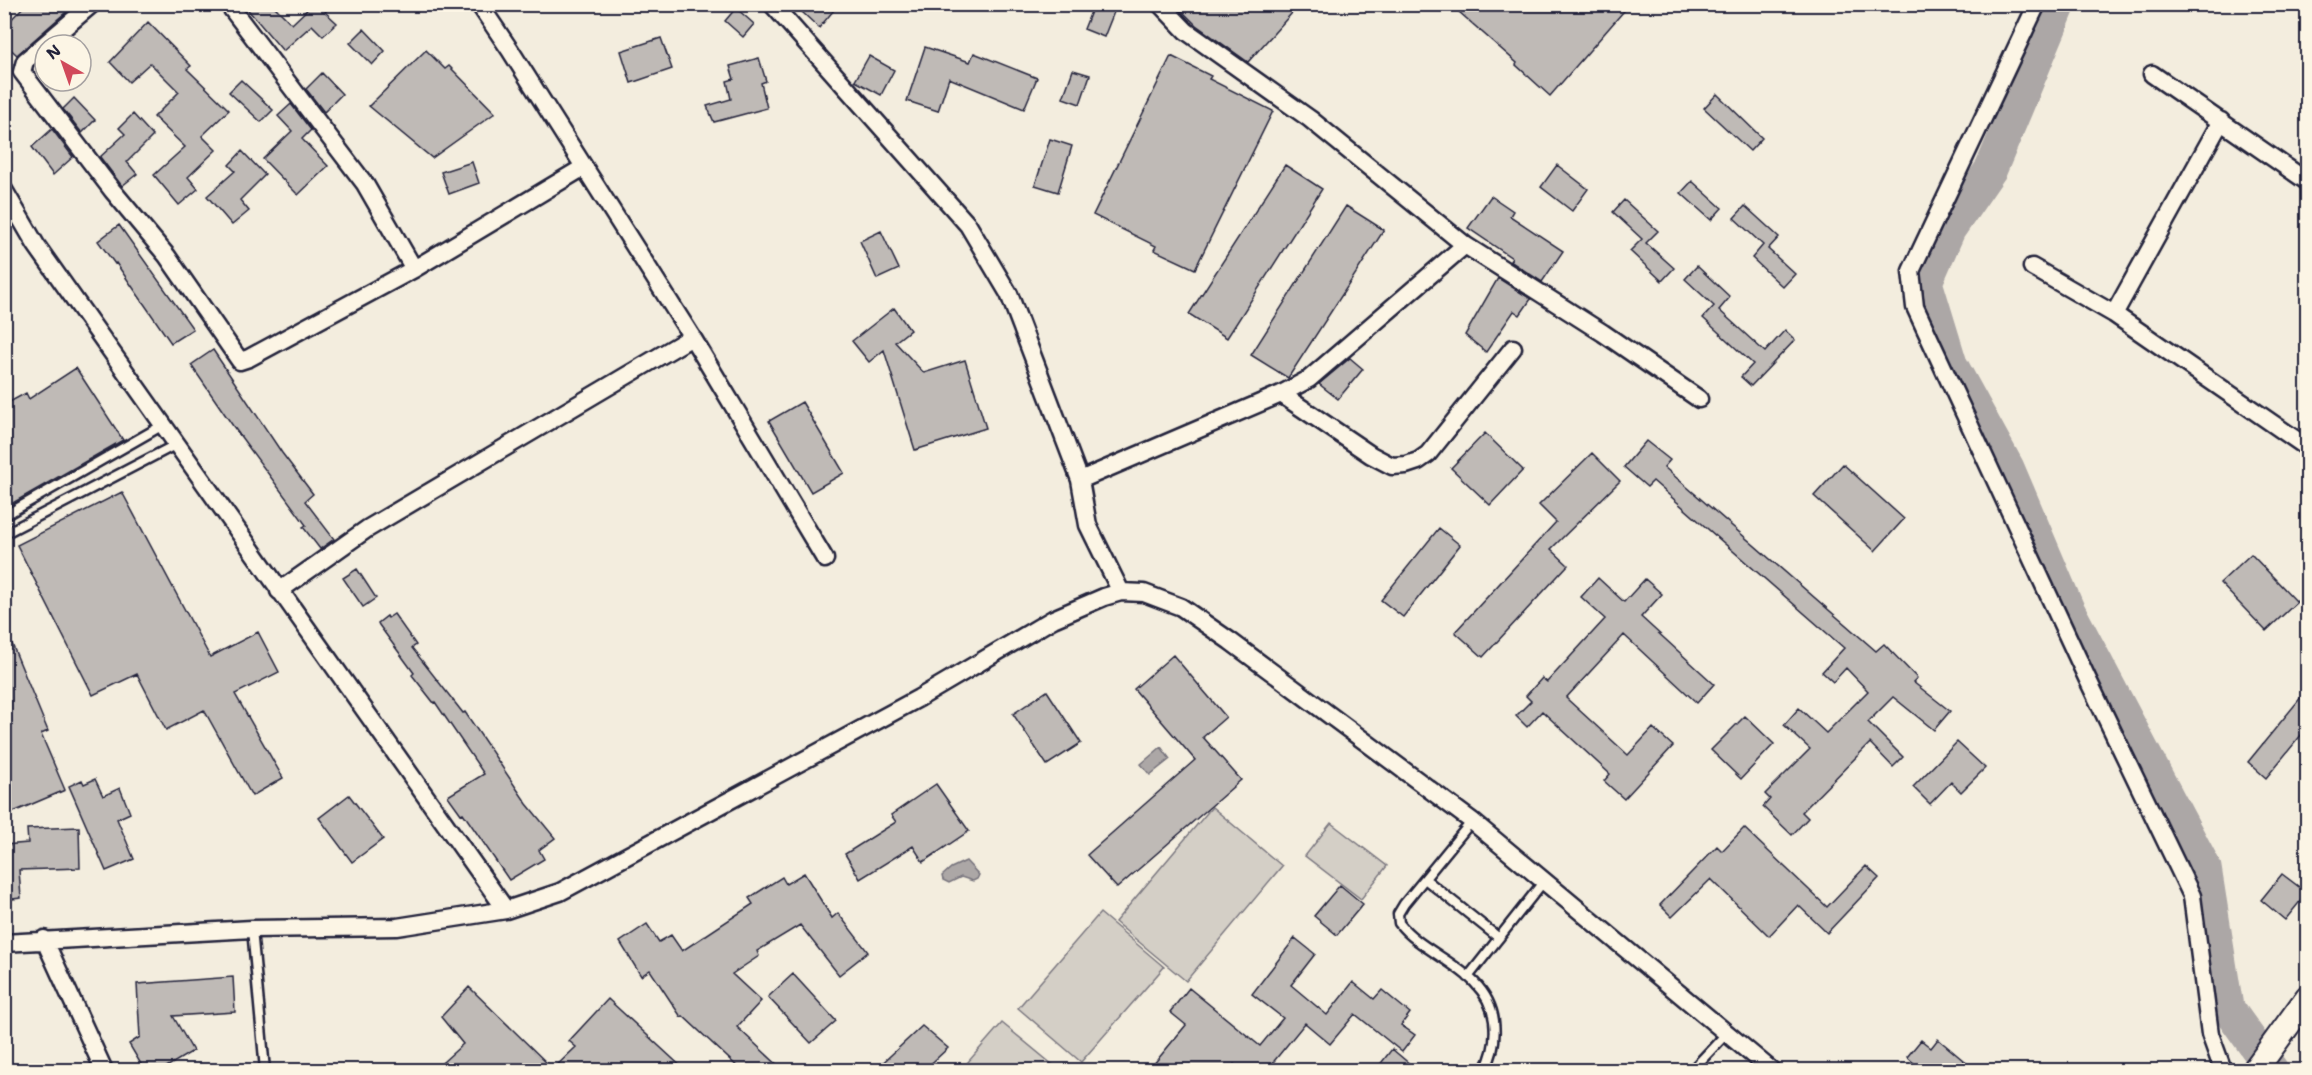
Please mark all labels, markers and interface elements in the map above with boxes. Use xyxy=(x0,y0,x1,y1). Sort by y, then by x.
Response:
north arrow xyxy=(33,33,93,93)
text: N xyxy=(42,40,65,64)

